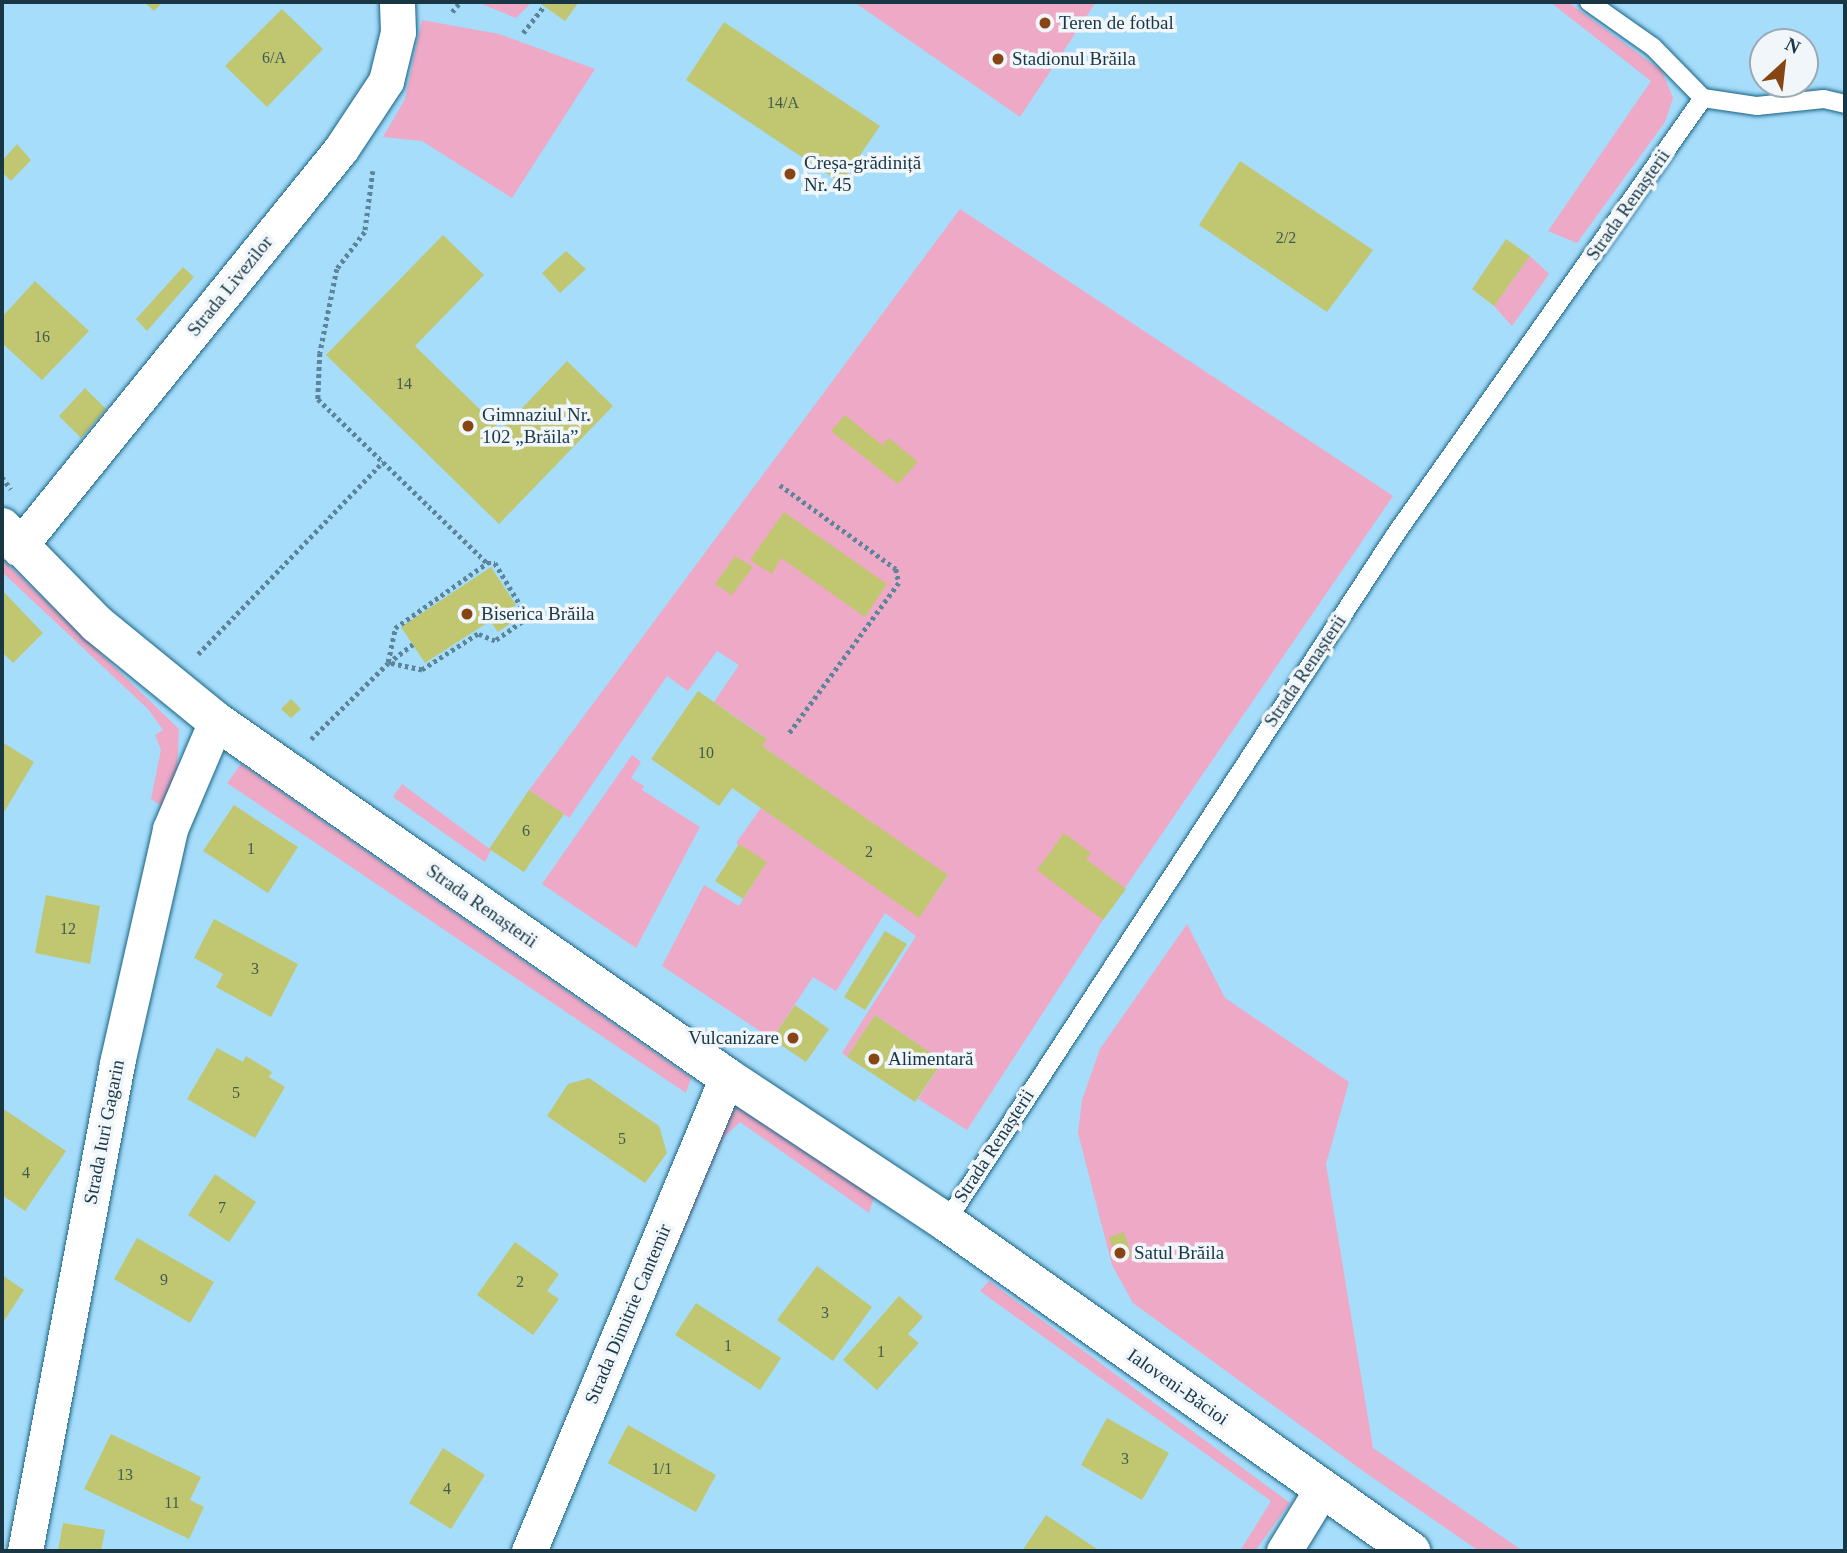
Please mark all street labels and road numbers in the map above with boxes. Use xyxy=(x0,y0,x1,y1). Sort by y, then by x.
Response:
street label: Strada Renașterii xyxy=(1581,145,1675,265)
street label: Strada Livezilor xyxy=(182,231,278,341)
street label: Strada Renașterii xyxy=(1259,611,1351,731)
street label: Strada Renașterii xyxy=(422,859,542,953)
street label: Strada Iuri Gagarin xyxy=(79,1058,129,1206)
street label: Strada Renașterii xyxy=(949,1085,1039,1207)
street label: Strada Dimitrie Cantemir xyxy=(580,1221,676,1407)
street label: Ialoveni-Băcioi xyxy=(1123,1344,1233,1430)

